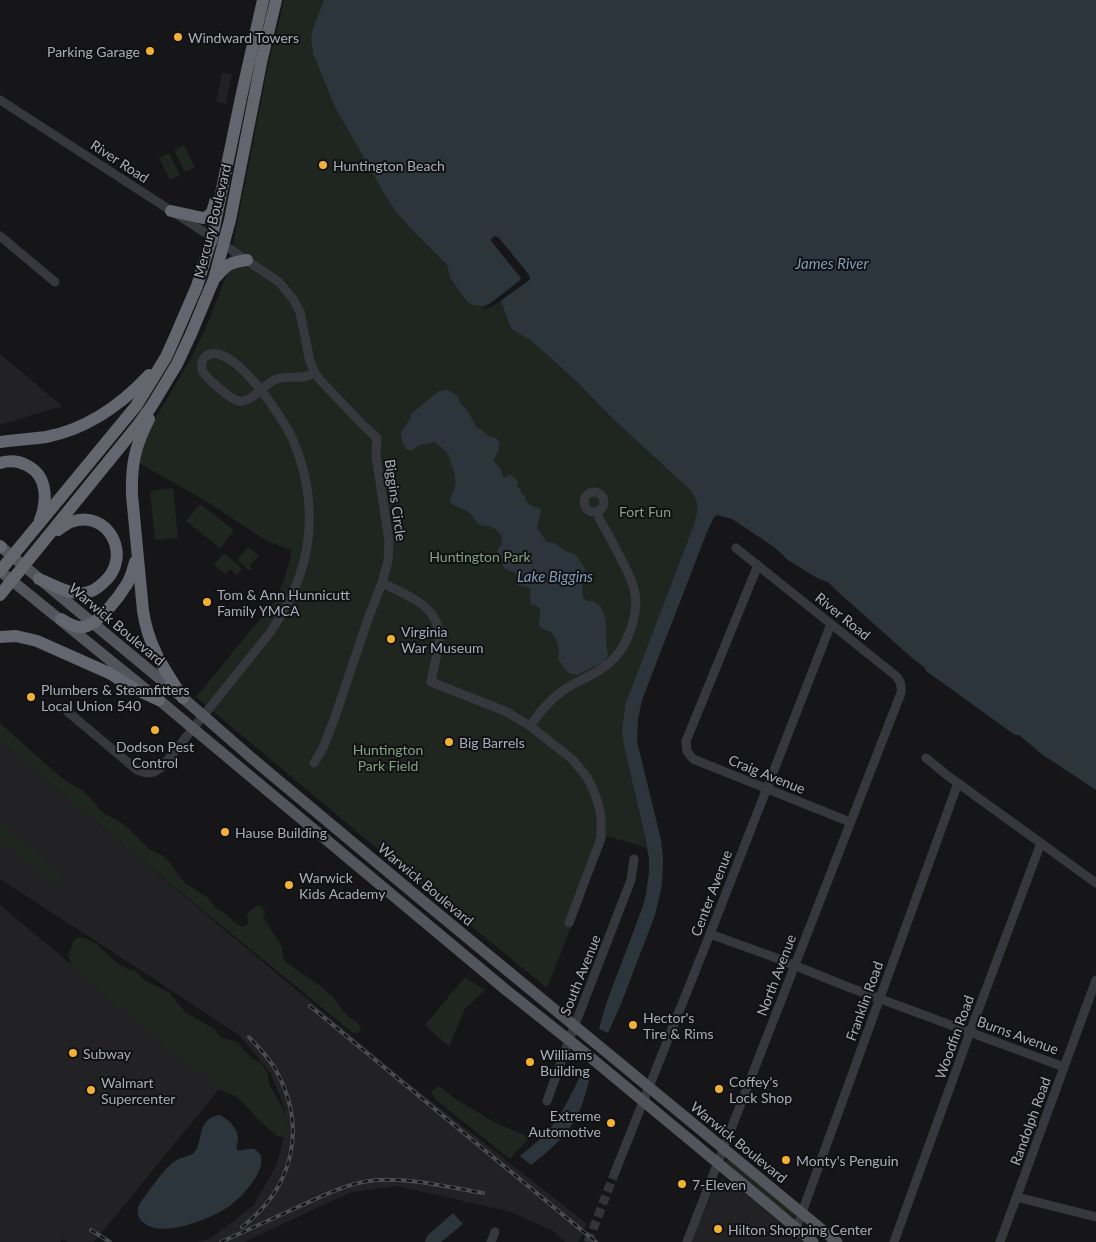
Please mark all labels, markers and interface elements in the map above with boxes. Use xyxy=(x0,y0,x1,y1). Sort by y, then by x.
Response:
place label: Windward Towers xyxy=(188,29,299,46)
marker: Windward Towers xyxy=(172,31,184,43)
place label: Parking Garage xyxy=(47,43,140,60)
marker: Parking Garage xyxy=(144,45,156,57)
street label: River Road xyxy=(88,136,152,186)
place label: Huntington Beach xyxy=(333,157,445,174)
marker: Huntington Beach xyxy=(317,159,329,171)
street label: Mercury Boulevard xyxy=(190,162,234,280)
water label: James River xyxy=(794,254,870,272)
street label: Biggins Circle xyxy=(382,458,410,542)
park label: Fort Fun xyxy=(619,503,671,520)
park label: Huntington Park xyxy=(429,548,532,565)
water label: Lake Biggins xyxy=(517,567,593,585)
street label: Warwick Boulevard xyxy=(66,579,168,669)
place label: Tom & Ann Hunnicutt Family YMCA xyxy=(217,586,350,619)
street label: River Road xyxy=(812,589,874,643)
marker: Tom & Ann Hunnicutt Family YMCA xyxy=(201,596,213,608)
place label: Virginia War Museum xyxy=(401,623,484,656)
marker: Virginia War Museum xyxy=(385,633,397,645)
place label: Plumbers & Steamfitters Local Union 540 xyxy=(41,681,190,714)
marker: Plumbers & Steamfitters Local Union 540 xyxy=(25,691,37,703)
marker: Dodson Pest Control xyxy=(149,724,161,736)
place label: Big Barrels xyxy=(459,734,525,751)
marker: Big Barrels xyxy=(443,736,455,748)
place label: Dodson Pest Control xyxy=(116,738,194,771)
park label: Huntington Park Field xyxy=(353,741,423,774)
street label: Craig Avenue xyxy=(726,751,808,797)
place label: Hause Building xyxy=(235,824,327,841)
marker: Hause Building xyxy=(219,826,231,838)
street label: Warwick Boulevard xyxy=(375,839,477,929)
street label: Center Avenue xyxy=(687,847,735,939)
place label: Warwick Kids Academy xyxy=(299,869,386,902)
marker: Warwick Kids Academy xyxy=(283,879,295,891)
street label: South Avenue xyxy=(556,932,604,1018)
street label: North Avenue xyxy=(753,932,799,1018)
street label: Franklin Road xyxy=(842,959,886,1043)
street label: Woodfin Road xyxy=(931,993,977,1081)
place label: Hector's Tire & Rims xyxy=(643,1009,714,1042)
street label: Burns Avenue xyxy=(975,1012,1061,1058)
marker: Hector's Tire & Rims xyxy=(627,1019,639,1031)
place label: Subway xyxy=(83,1045,132,1062)
place label: Williams Building xyxy=(540,1046,592,1079)
marker: Subway xyxy=(67,1047,79,1059)
marker: Williams Building xyxy=(524,1056,536,1068)
place label: Coffey's Lock Shop xyxy=(729,1073,792,1106)
place label: Walmart Supercenter xyxy=(101,1074,175,1107)
street label: Randolph Road xyxy=(1006,1074,1054,1168)
marker: Coffey's Lock Shop xyxy=(713,1083,725,1095)
marker: Walmart Supercenter xyxy=(85,1084,97,1096)
street label: Warwick Boulevard xyxy=(687,1098,791,1186)
place label: Extreme Automotive xyxy=(529,1107,601,1140)
marker: Extreme Automotive xyxy=(605,1117,617,1129)
place label: Monty's Penguin xyxy=(796,1152,899,1169)
marker: Monty's Penguin xyxy=(780,1154,792,1166)
place label: 7-Eleven xyxy=(692,1176,746,1193)
marker: 7-Eleven xyxy=(676,1178,688,1190)
place label: Hilton Shopping Center xyxy=(728,1221,872,1238)
marker: Hilton Shopping Center xyxy=(712,1223,724,1235)

